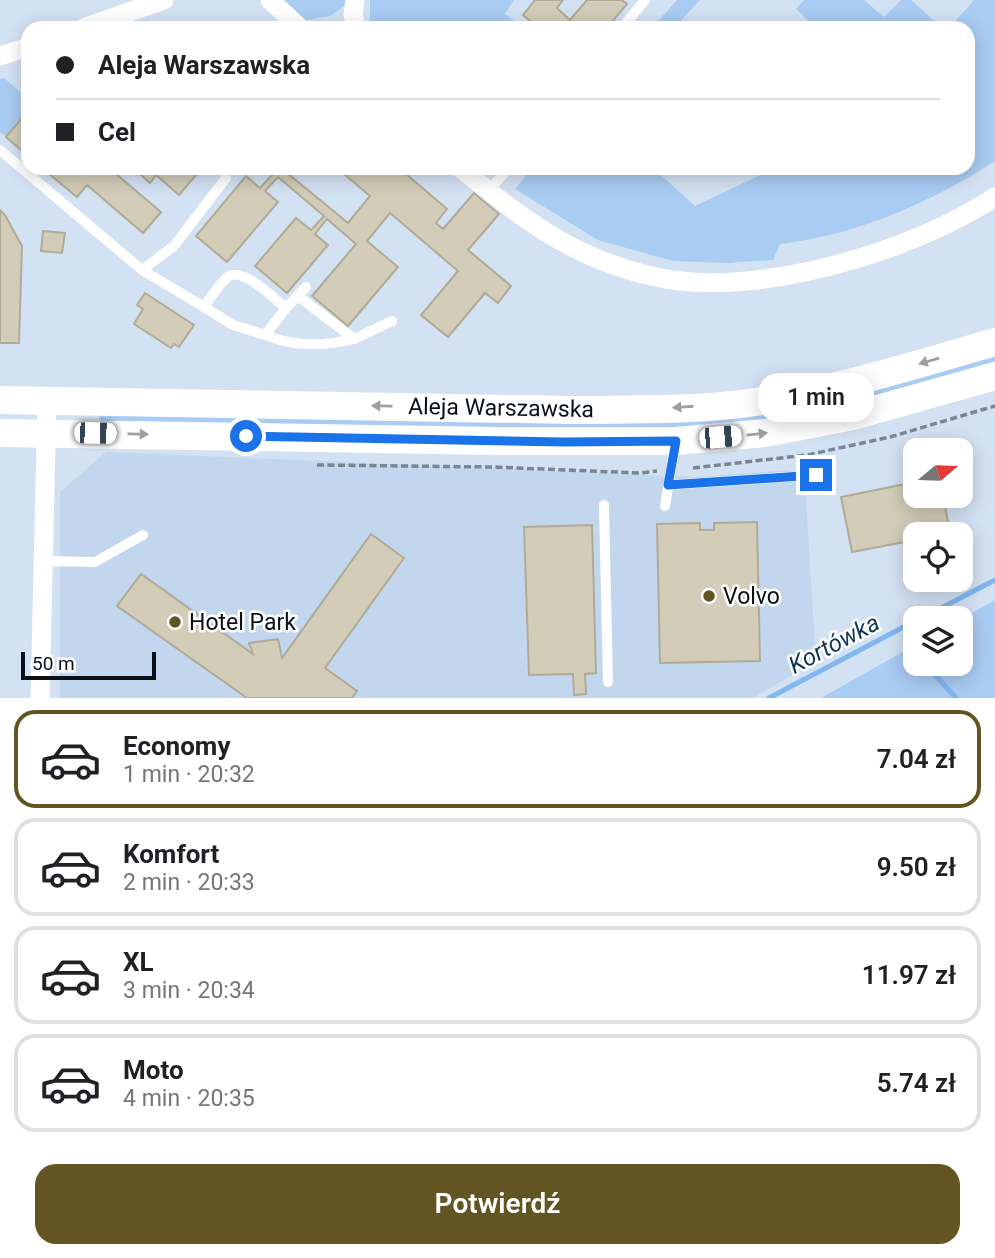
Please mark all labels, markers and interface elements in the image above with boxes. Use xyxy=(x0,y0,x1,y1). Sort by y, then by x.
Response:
text: Aleja Warszawska xyxy=(98,50,310,80)
text: Cel xyxy=(98,117,136,147)
one-way arrow xyxy=(919,356,940,366)
callout: 1 min xyxy=(758,374,874,422)
text: 1 min xyxy=(787,384,845,411)
street label: Aleja Warszawska xyxy=(408,393,594,423)
one-way arrow xyxy=(370,400,392,412)
one-way arrow xyxy=(671,402,693,413)
route start xyxy=(230,420,262,452)
car xyxy=(74,422,117,444)
car xyxy=(699,425,742,449)
one-way arrow xyxy=(128,428,150,439)
one-way arrow xyxy=(747,428,769,439)
north arrow xyxy=(903,438,973,508)
map controls xyxy=(903,438,973,676)
route end xyxy=(800,459,832,491)
button: locate xyxy=(903,522,973,592)
place label: Volvo xyxy=(723,583,780,610)
marker: Volvo xyxy=(701,588,717,604)
button: layers xyxy=(903,606,973,676)
water label: Kortówka xyxy=(784,608,884,680)
place label: Hotel Park xyxy=(189,609,296,636)
marker: Hotel Park xyxy=(167,614,183,630)
scale bar xyxy=(21,649,156,681)
text: 50 m xyxy=(32,652,75,675)
icon: car xyxy=(39,728,102,791)
text: Economy xyxy=(123,731,230,761)
text: 7.04 zł xyxy=(877,744,956,774)
text: 1 min · 20:32 xyxy=(123,761,255,788)
icon: car xyxy=(39,836,102,899)
text: Komfort xyxy=(123,839,219,869)
text: 9.50 zł xyxy=(877,852,956,882)
text: 2 min · 20:33 xyxy=(123,869,255,896)
icon: car xyxy=(39,944,102,1007)
text: XL xyxy=(123,947,154,977)
text: 11.97 zł xyxy=(862,960,956,990)
text: 3 min · 20:34 xyxy=(123,977,255,1004)
icon: car xyxy=(39,1052,102,1115)
text: Moto xyxy=(123,1055,184,1085)
text: 5.74 zł xyxy=(877,1068,956,1098)
text: 4 min · 20:35 xyxy=(123,1085,255,1112)
button: Potwierdź xyxy=(35,1164,960,1244)

